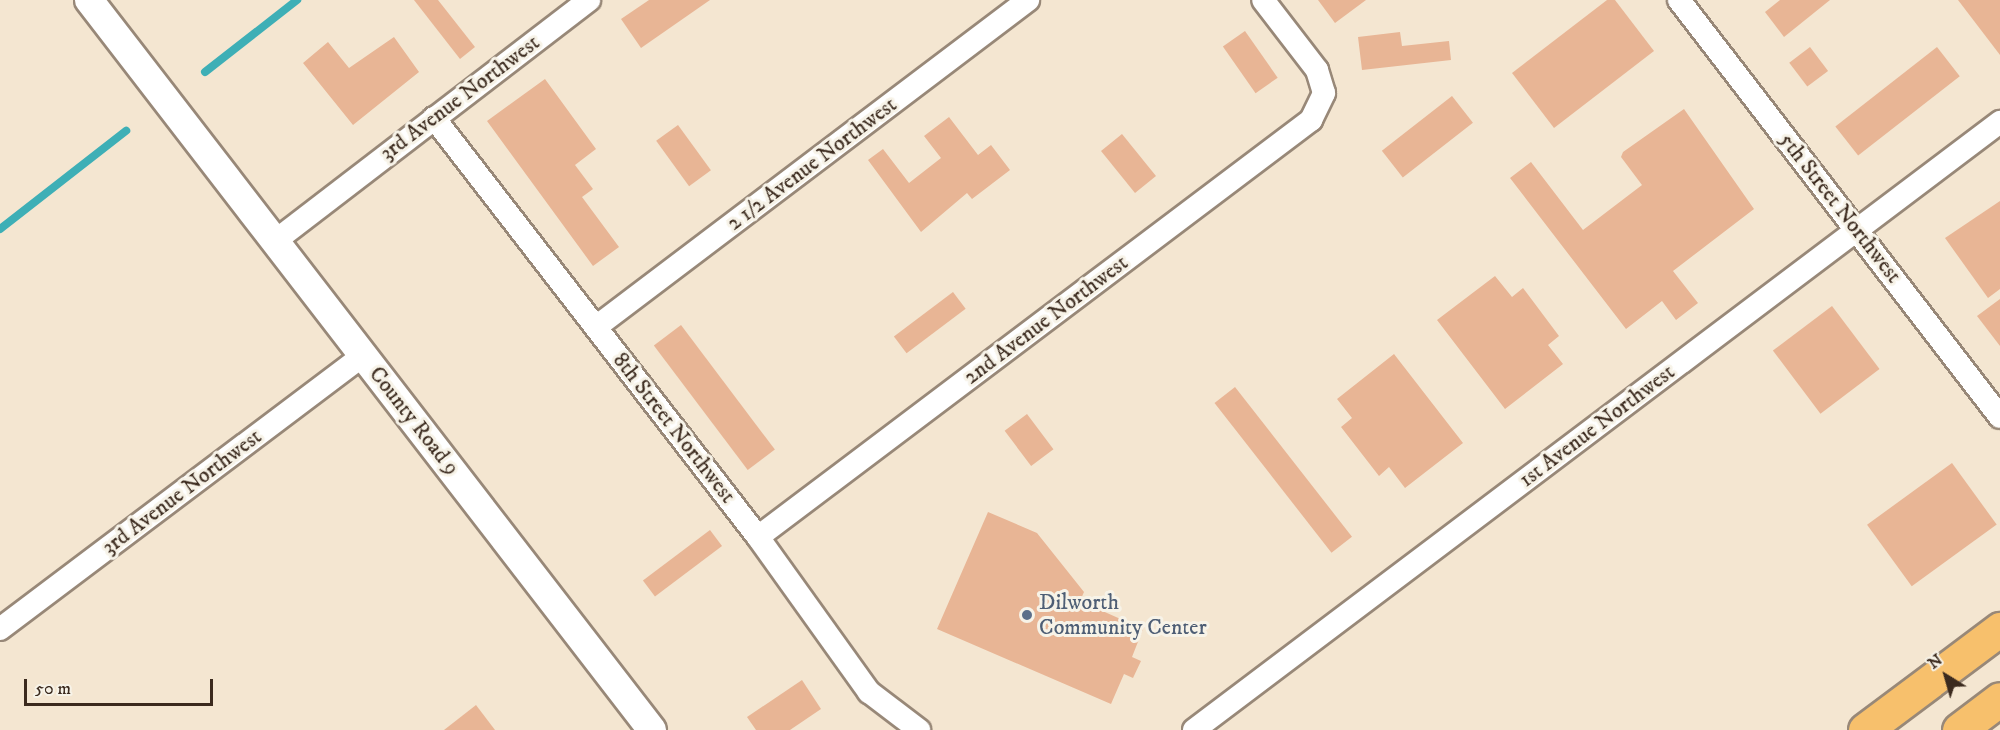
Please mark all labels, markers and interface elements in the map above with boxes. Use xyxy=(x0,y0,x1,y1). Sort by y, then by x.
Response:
street label: 3rd Avenue Northwest xyxy=(375,30,545,166)
street label: 2 1/2 Avenue Northwest xyxy=(722,92,902,236)
street label: 5th Street Northwest xyxy=(1773,128,1907,288)
street label: 2nd Avenue Northwest xyxy=(959,250,1133,390)
street label: 8th Street Northwest xyxy=(607,348,741,508)
street label: 1st Avenue Northwest xyxy=(1514,359,1680,493)
street label: County Road 9 xyxy=(363,361,465,481)
street label: 3rd Avenue Northwest xyxy=(97,424,267,560)
place label: Dilworth Community Center xyxy=(1039,589,1207,640)
marker: Dilworth Community Center xyxy=(1020,608,1034,622)
north arrow xyxy=(1916,646,1976,706)
text: N xyxy=(1924,650,1946,674)
scale bar xyxy=(27,667,216,705)
text: 50 m xyxy=(35,678,71,700)

